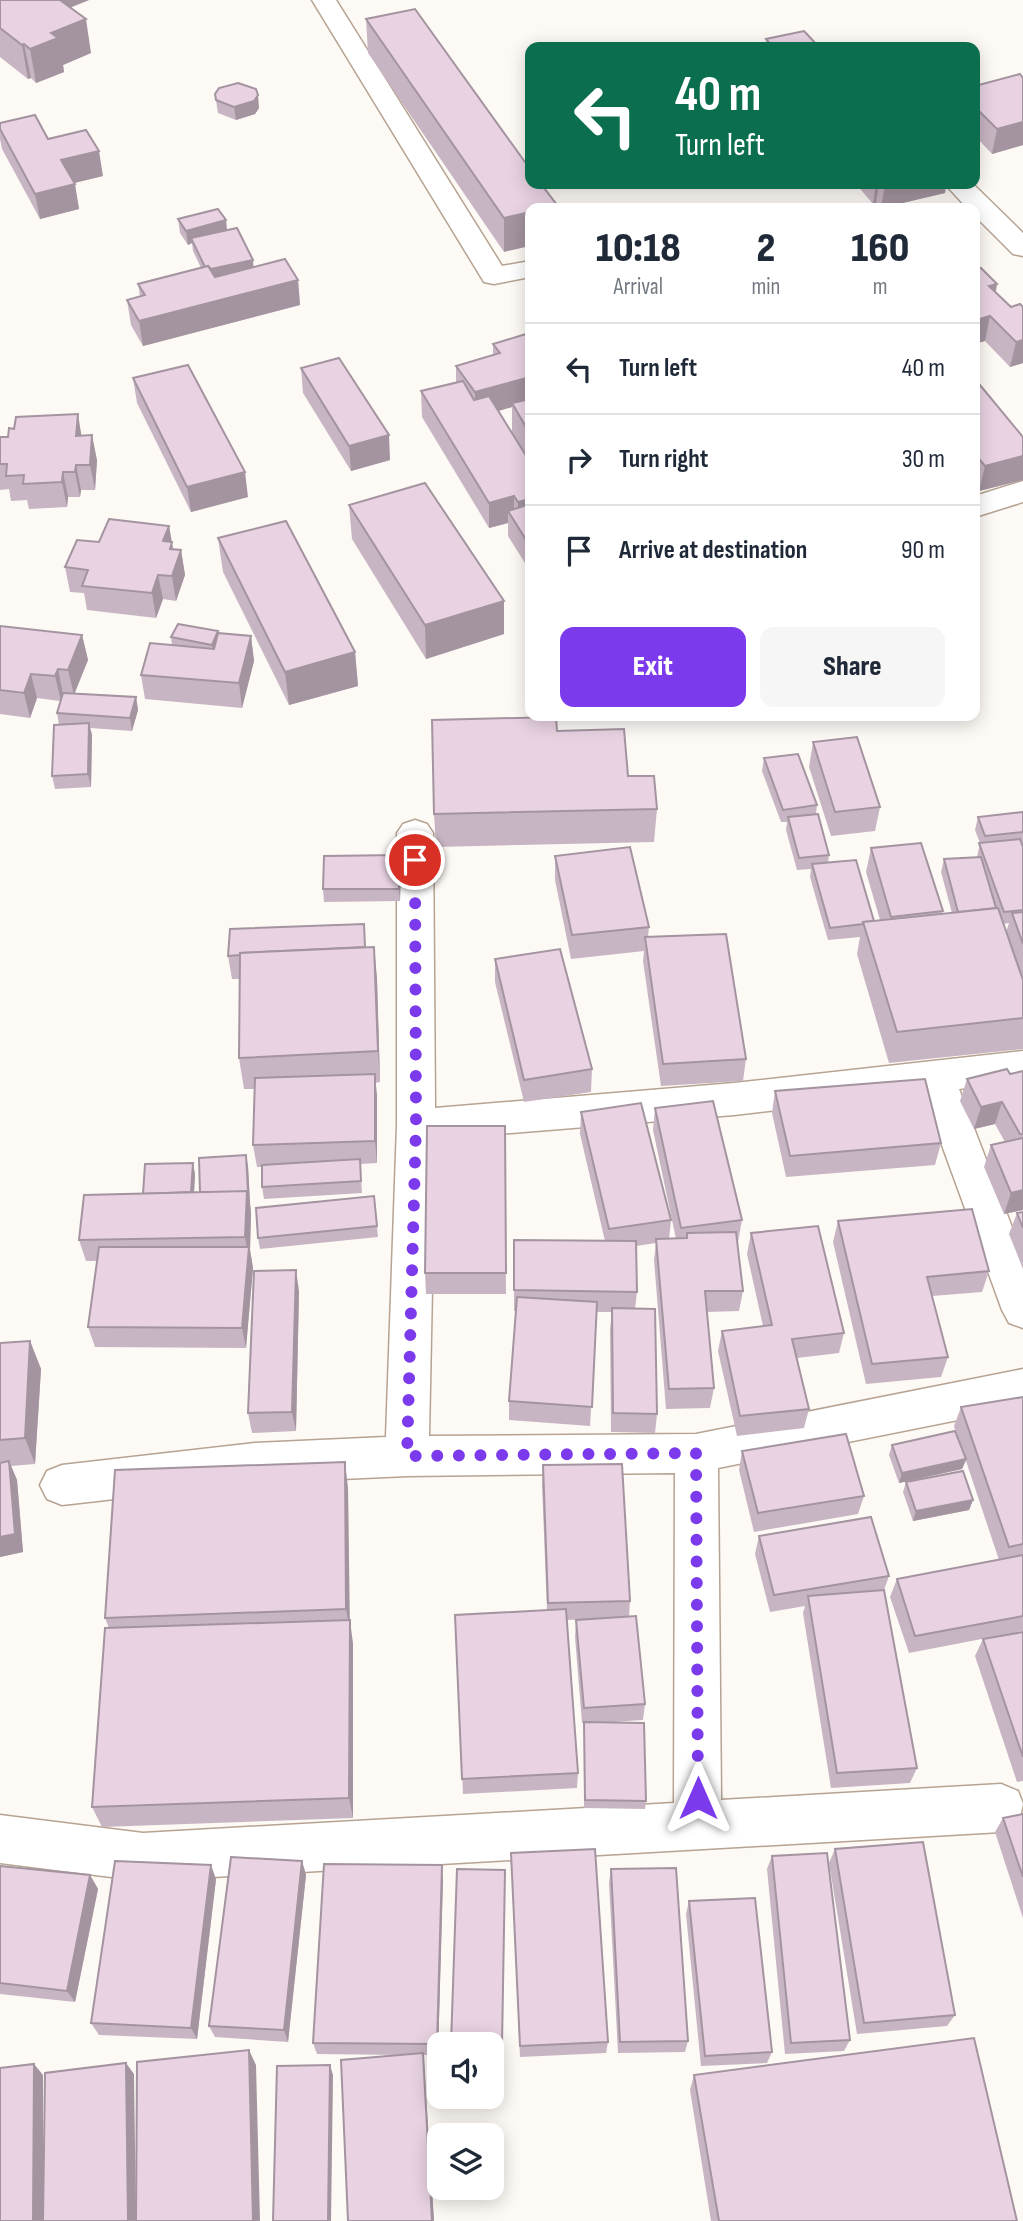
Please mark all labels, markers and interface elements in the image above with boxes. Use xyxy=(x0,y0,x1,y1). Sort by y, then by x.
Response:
text: 40 m xyxy=(675,66,761,125)
icon: left xyxy=(560,70,651,161)
text: Turn left xyxy=(675,126,765,165)
text: 10:18 xyxy=(596,223,681,274)
text: 2 xyxy=(756,223,775,274)
text: 160 xyxy=(851,223,909,274)
text: Arrival xyxy=(613,273,663,301)
text: min xyxy=(751,273,780,301)
text: m xyxy=(873,273,888,301)
icon: left xyxy=(560,350,598,388)
text: Turn left xyxy=(619,353,697,384)
text: 40 m xyxy=(902,353,945,384)
icon: right xyxy=(560,441,598,479)
text: Turn right xyxy=(619,444,708,475)
text: 30 m xyxy=(902,444,945,475)
icon: arrive xyxy=(560,532,598,570)
text: Arrive at destination xyxy=(619,535,807,566)
text: 90 m xyxy=(901,535,945,566)
button: Exit xyxy=(560,627,746,707)
button: Share xyxy=(760,627,945,707)
pin xyxy=(385,830,445,890)
icon: arrive xyxy=(396,841,434,879)
position arrow xyxy=(661,1761,735,1835)
map controls xyxy=(427,2032,504,2200)
button: sound xyxy=(427,2032,504,2109)
button: layers xyxy=(427,2123,504,2200)

